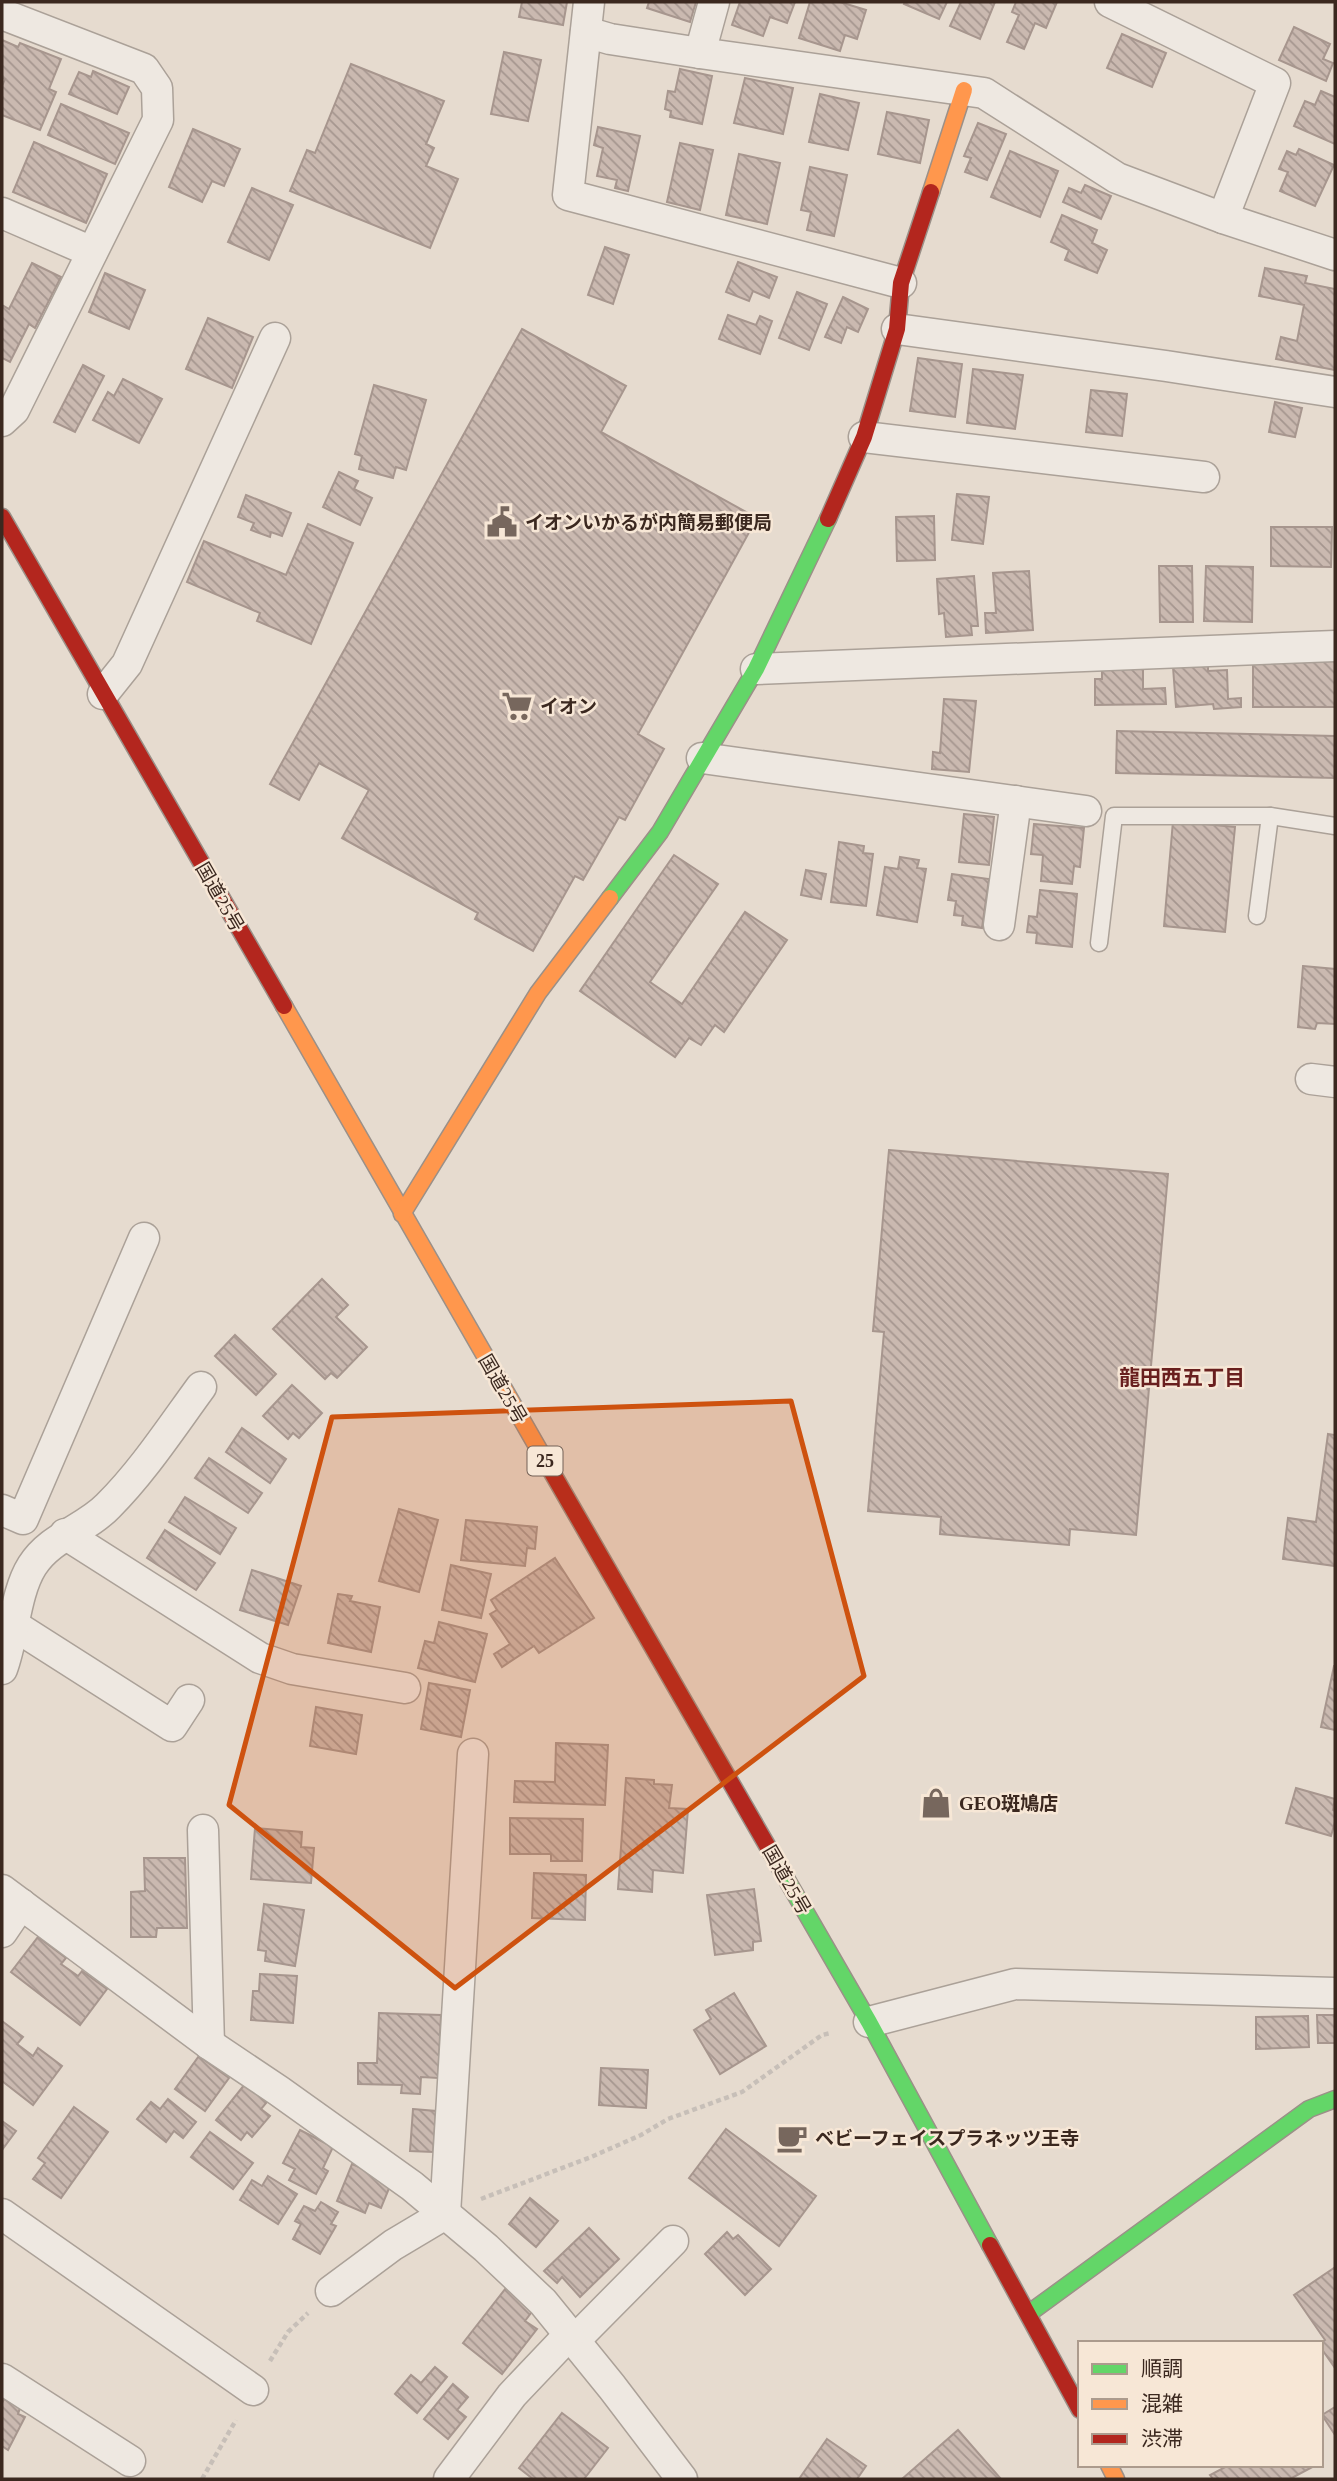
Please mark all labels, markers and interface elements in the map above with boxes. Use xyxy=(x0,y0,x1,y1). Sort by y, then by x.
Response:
public building icon: イオンいかるが内簡易郵便局 xyxy=(485,505,519,539)
place label: イオンいかるが内簡易郵便局 xyxy=(525,512,772,533)
supermarket icon: イオン xyxy=(500,689,534,723)
place label: イオン xyxy=(540,696,597,717)
street label: 国道25号 xyxy=(192,859,248,935)
street label: 国道25号 xyxy=(475,1351,531,1427)
district label: 龍田西五丁目 xyxy=(1119,1366,1245,1390)
road number: 25 xyxy=(528,1446,562,1476)
shop icon: GEO斑鳩店 xyxy=(919,1786,953,1820)
place label: GEO斑鳩店 xyxy=(959,1793,1058,1814)
street label: 国道25号 xyxy=(759,1842,815,1918)
cafe icon: ベビーフェイスプラネッツ王寺 xyxy=(775,2121,809,2155)
place label: ベビーフェイスプラネッツ王寺 xyxy=(815,2128,1079,2149)
legend xyxy=(1078,2341,1323,2467)
text: 順調 xyxy=(1141,2357,1183,2381)
text: 混雑 xyxy=(1141,2392,1183,2416)
text: 渋滞 xyxy=(1141,2427,1183,2451)

